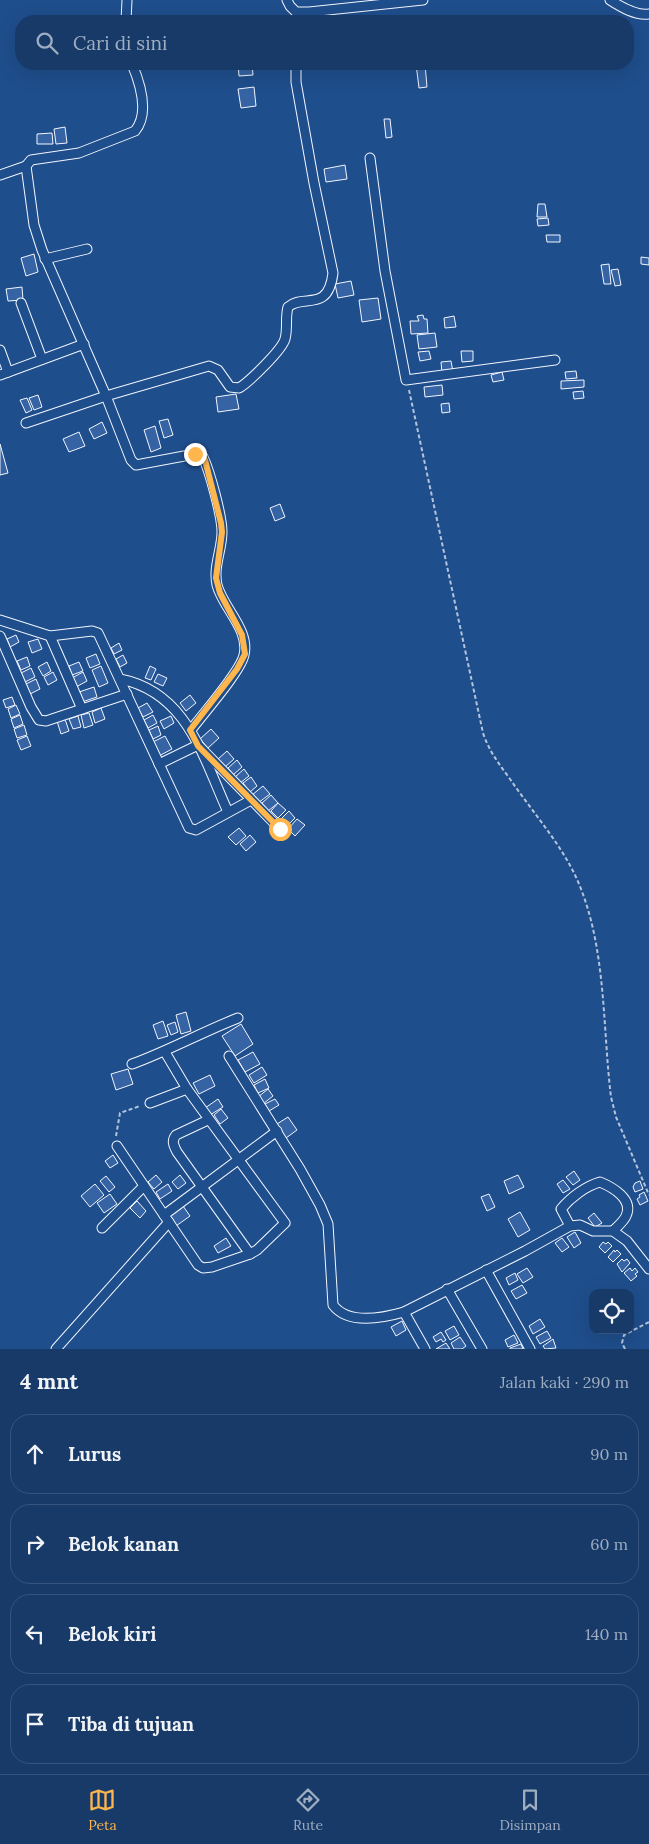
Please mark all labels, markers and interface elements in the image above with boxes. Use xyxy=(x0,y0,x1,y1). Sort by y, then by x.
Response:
search box xyxy=(15,15,634,70)
icon: search xyxy=(33,29,61,57)
text: Cari di sini xyxy=(73,31,167,55)
route end xyxy=(184,443,207,466)
route start xyxy=(269,818,292,841)
map controls xyxy=(589,1289,634,1334)
button: locate xyxy=(589,1289,634,1334)
text: 4 mnt xyxy=(20,1368,78,1395)
text: Jalan kaki · 290 m xyxy=(500,1372,629,1392)
icon: ahead xyxy=(21,1440,49,1468)
text: Lurus xyxy=(68,1442,121,1466)
text: 90 m xyxy=(590,1444,628,1464)
icon: right xyxy=(21,1530,49,1558)
text: Belok kanan xyxy=(68,1532,179,1556)
text: 60 m xyxy=(590,1534,628,1554)
icon: left xyxy=(21,1620,49,1648)
text: Belok kiri xyxy=(68,1622,157,1646)
text: 140 m xyxy=(585,1624,628,1644)
icon: arrive xyxy=(21,1710,49,1738)
text: Tiba di tujuan xyxy=(68,1712,194,1736)
tab: Peta xyxy=(88,1786,117,1834)
tab: Rute xyxy=(293,1786,323,1834)
tab: Disimpan xyxy=(499,1786,561,1834)

